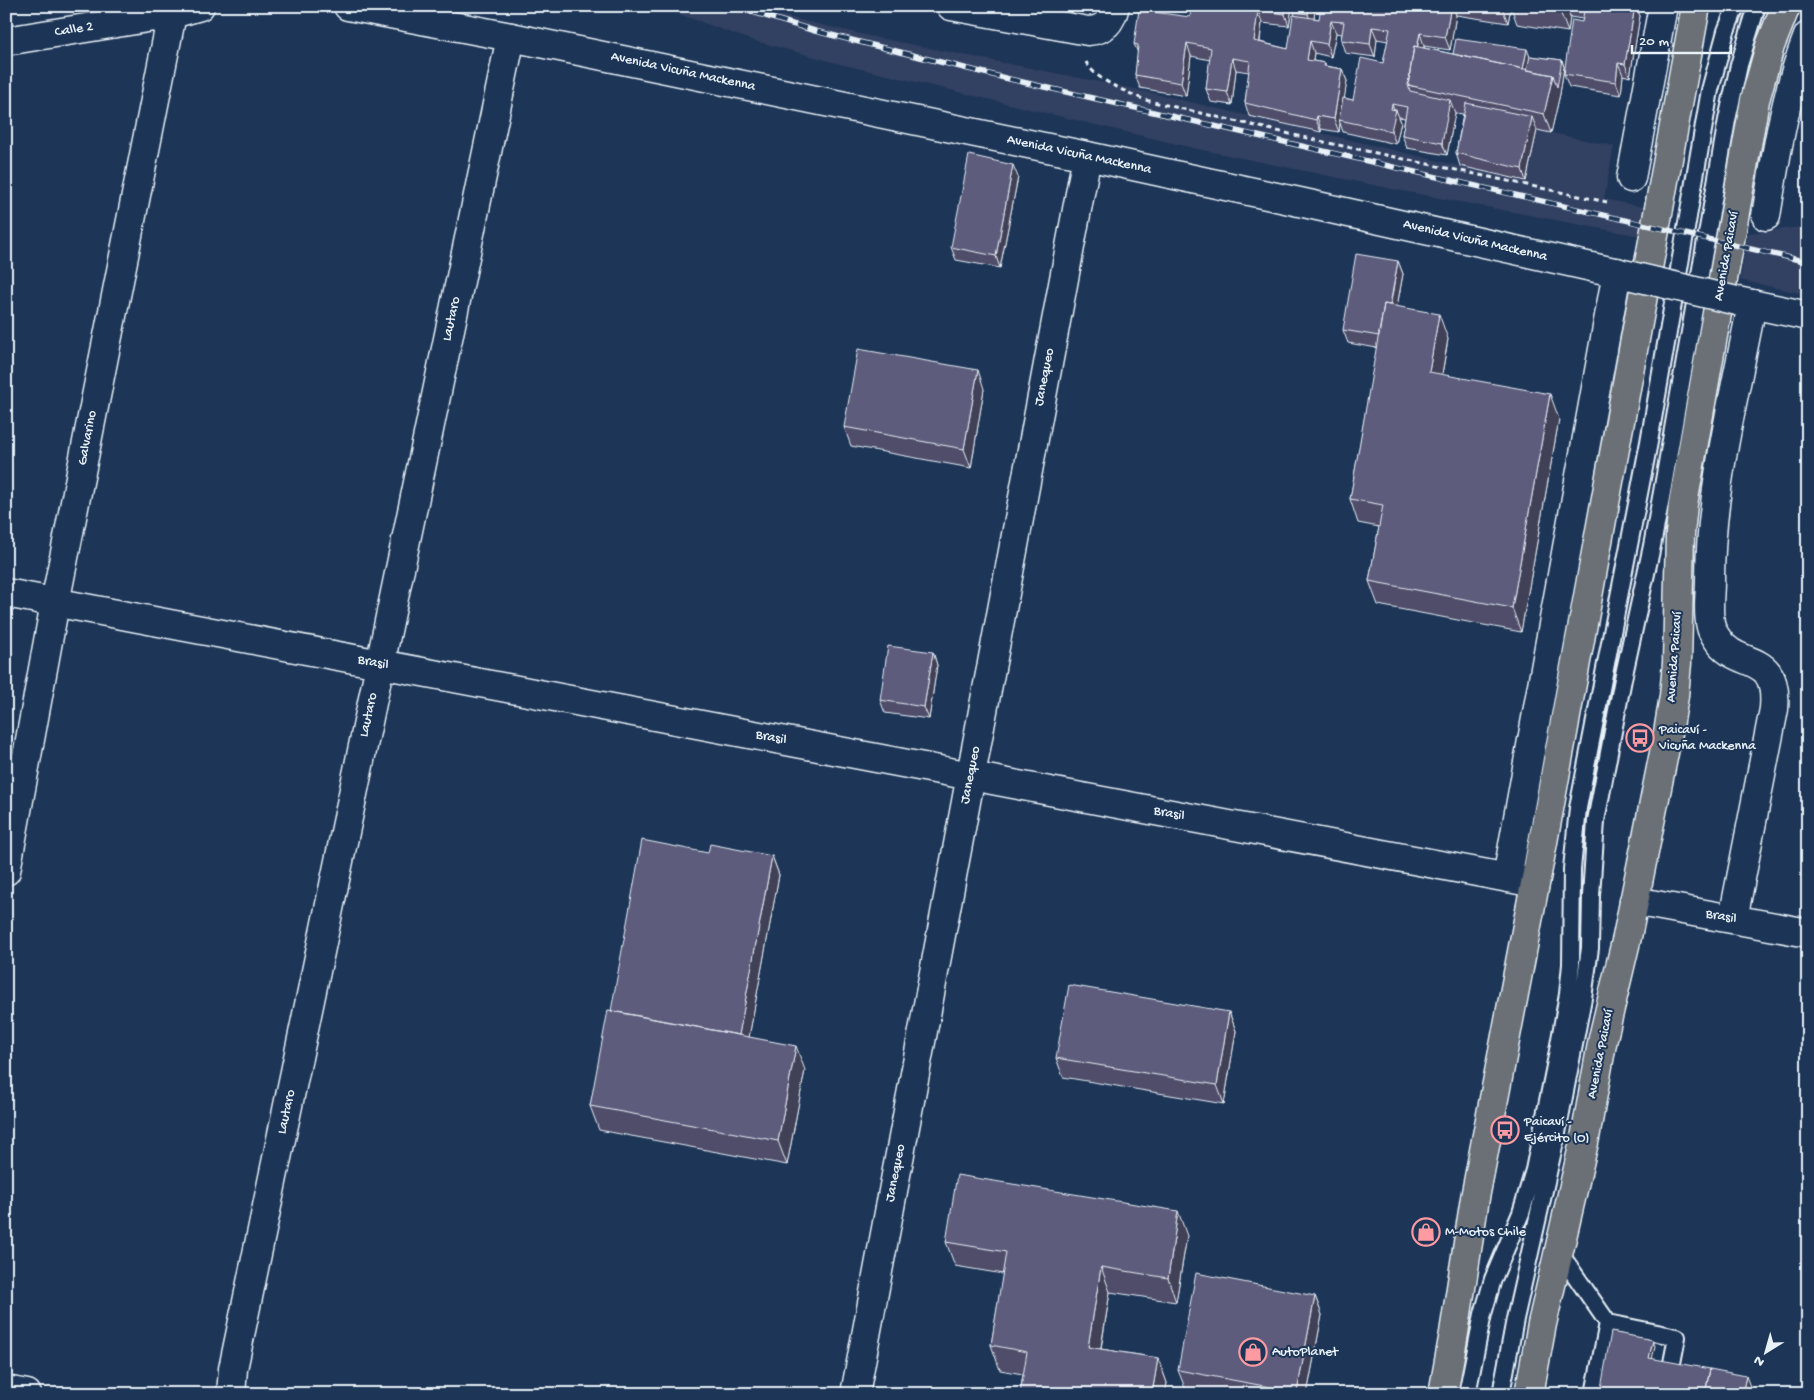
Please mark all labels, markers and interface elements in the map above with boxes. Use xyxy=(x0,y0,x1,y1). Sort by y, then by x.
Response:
street label: Calle 2 xyxy=(53,19,95,41)
scale bar xyxy=(1632,22,1730,54)
text: 20 m xyxy=(1639,33,1669,51)
street label: Avenida Vicuña Mackenna xyxy=(609,48,758,96)
street label: Avenida Vicuña Mackenna xyxy=(1005,131,1154,179)
street label: Avenida Paicaví xyxy=(1711,209,1743,302)
street label: Avenida Vicuña Mackenna xyxy=(1401,216,1550,266)
street label: Lautaro xyxy=(439,295,465,343)
street label: Janequeo xyxy=(1031,347,1059,407)
street label: Galvarino xyxy=(74,409,102,467)
street label: Avenida Paicaví xyxy=(1663,610,1687,703)
street label: Brasil xyxy=(355,651,390,674)
street label: Lautaro xyxy=(356,691,382,739)
place label: Paicaví - Vicuña Mackenna xyxy=(1658,722,1757,755)
bus stop icon: Paicaví - Vicuña Mackenna xyxy=(1625,723,1655,753)
street label: Brasil xyxy=(753,726,788,749)
street label: Janequeo xyxy=(957,745,985,805)
street label: Brasil xyxy=(1151,802,1186,825)
street label: Brasil xyxy=(1703,906,1738,928)
street label: Avenida Paicaví xyxy=(1584,1007,1618,1100)
street label: Lautaro xyxy=(274,1088,300,1136)
place label: Paicaví - Ejército (O) xyxy=(1523,1114,1589,1147)
bus stop icon: Paicaví - Ejército (O) xyxy=(1490,1115,1520,1145)
street label: Janequeo xyxy=(882,1143,910,1203)
shop icon: M-Motos Chile xyxy=(1411,1217,1441,1247)
place label: M-Motos Chile xyxy=(1445,1224,1527,1241)
north arrow xyxy=(1742,1328,1792,1378)
shop icon: AutoPlanet xyxy=(1238,1337,1268,1367)
place label: AutoPlanet xyxy=(1272,1344,1339,1361)
text: N xyxy=(1751,1351,1768,1370)

